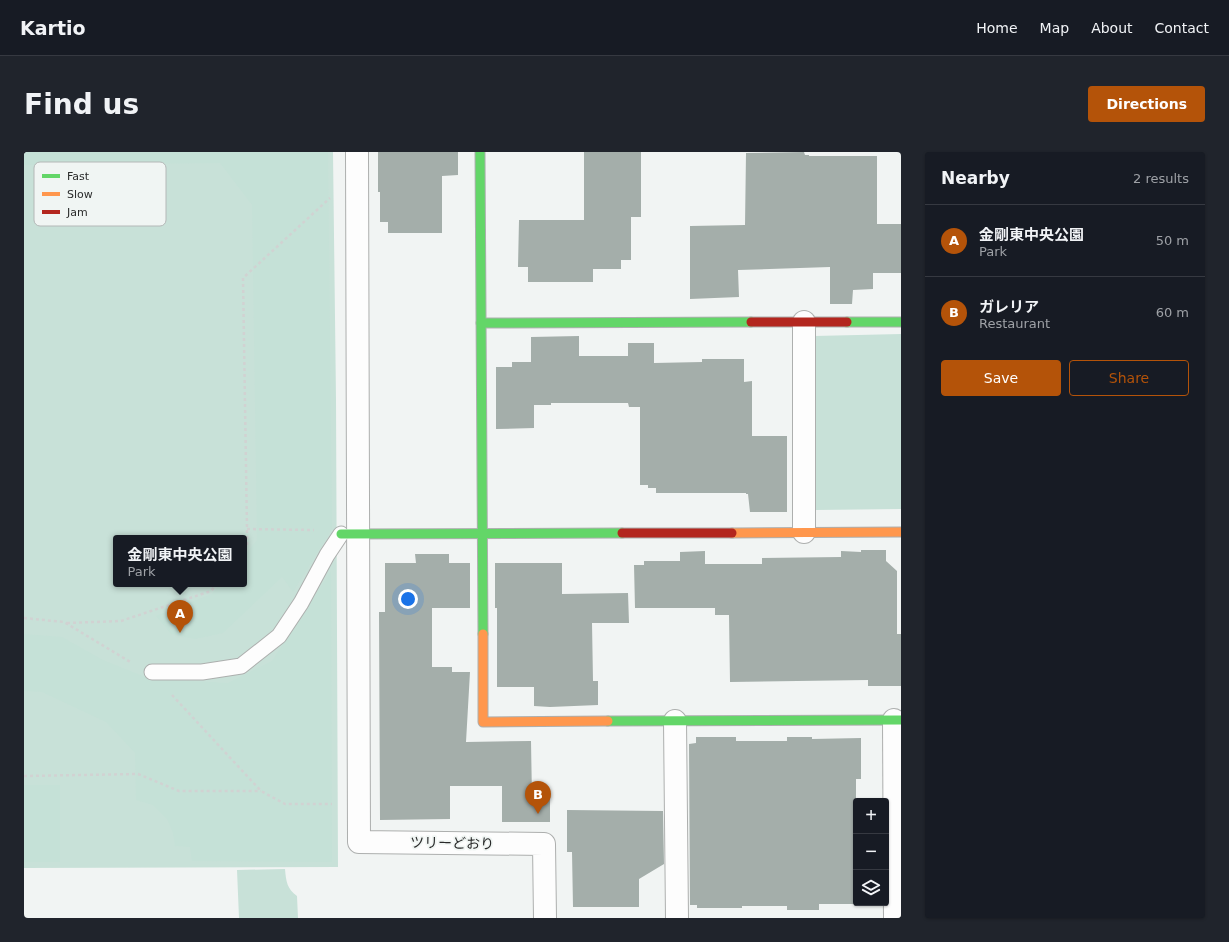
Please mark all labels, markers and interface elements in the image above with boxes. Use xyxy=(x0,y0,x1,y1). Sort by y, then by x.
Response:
text: Kartio xyxy=(20,17,86,39)
text: Home xyxy=(976,20,1018,36)
text: Map xyxy=(1040,20,1069,36)
text: About xyxy=(1091,20,1133,36)
text: Contact xyxy=(1155,20,1209,36)
button: Directions xyxy=(1088,86,1205,122)
text: Find us xyxy=(24,88,139,121)
legend xyxy=(34,162,166,226)
text: Nearby xyxy=(941,168,1010,188)
text: Fast xyxy=(67,170,90,183)
text: 2 results xyxy=(1133,171,1189,186)
text: Slow xyxy=(67,188,93,201)
text: Jam xyxy=(66,206,88,219)
text: 金剛東中央公園 xyxy=(979,226,1084,244)
text: A xyxy=(949,233,959,248)
text: 50 m xyxy=(1156,233,1189,248)
text: Park xyxy=(979,244,1007,259)
text: ガレリア xyxy=(979,298,1039,316)
text: B xyxy=(949,305,959,320)
text: 60 m xyxy=(1156,305,1189,320)
text: Restaurant xyxy=(979,316,1050,331)
button: Save xyxy=(941,360,1061,396)
button: Share xyxy=(1069,360,1189,396)
popup xyxy=(113,535,247,587)
text: 金剛東中央公園 xyxy=(127,546,233,564)
text: Park xyxy=(127,564,156,579)
your location xyxy=(398,589,418,609)
pin: A xyxy=(167,600,193,633)
pin: B xyxy=(525,781,551,814)
map controls xyxy=(853,798,889,906)
button: + xyxy=(853,798,889,834)
street label: ツリーどおり xyxy=(410,834,494,852)
button: − xyxy=(853,834,889,870)
button: layers xyxy=(853,870,889,906)

